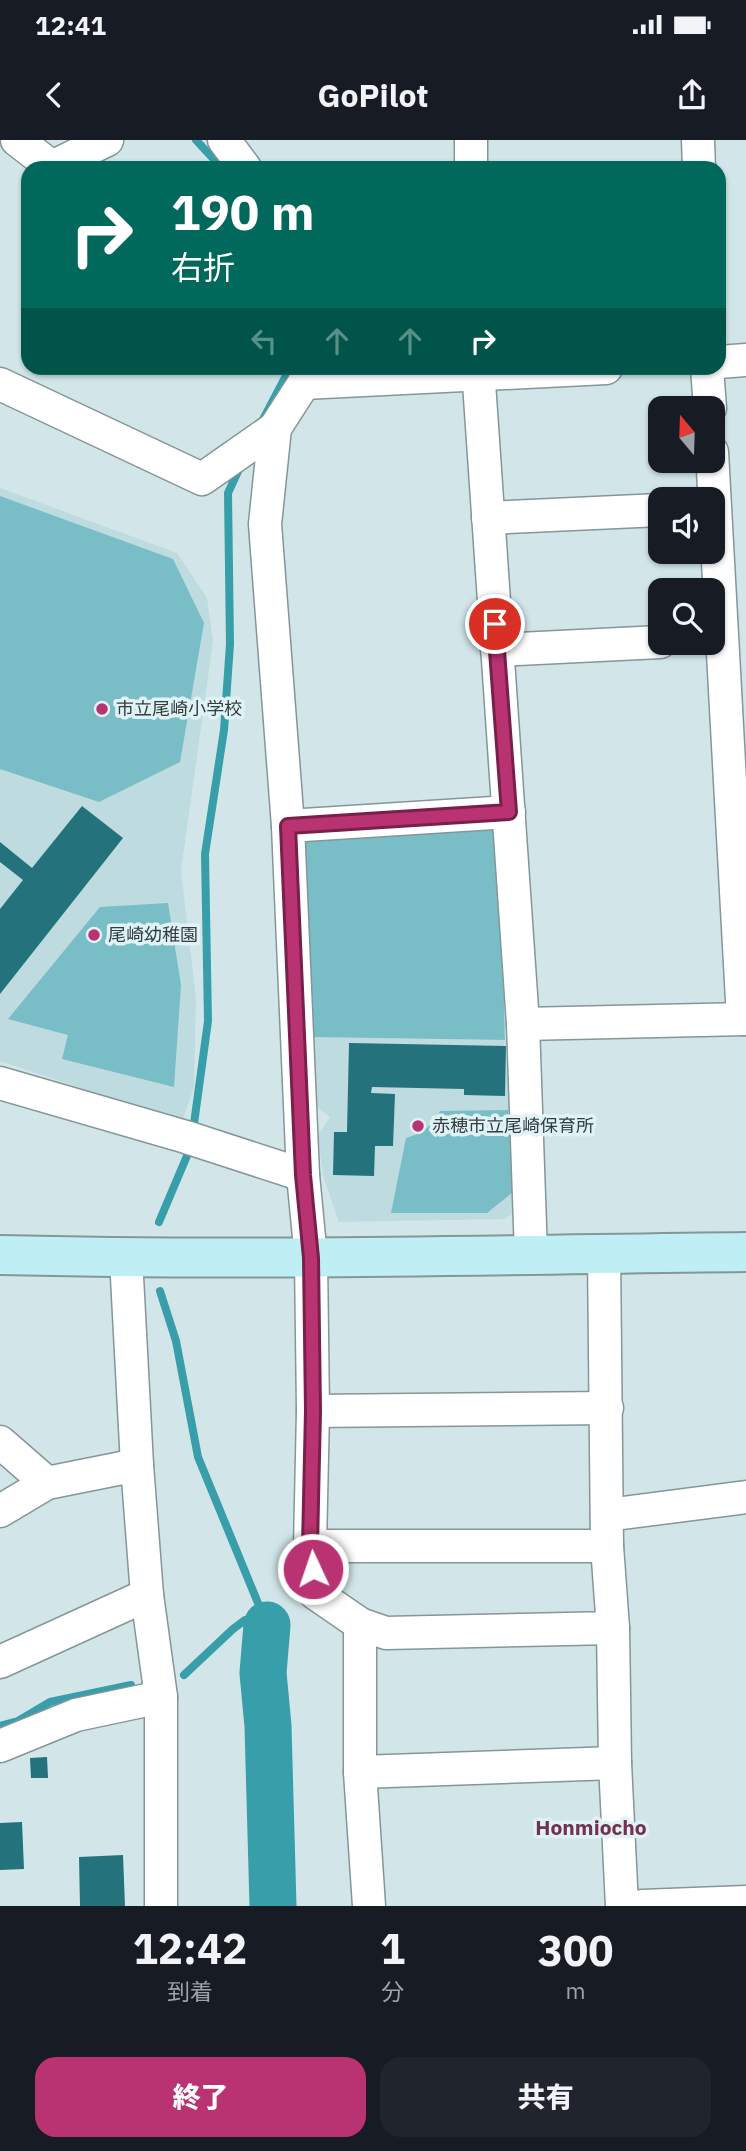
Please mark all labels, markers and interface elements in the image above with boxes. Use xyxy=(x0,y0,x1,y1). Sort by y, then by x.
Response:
text: 12:41 xyxy=(35,8,106,42)
text: GoPilot xyxy=(317,74,429,116)
icon: back xyxy=(35,76,73,114)
icon: share xyxy=(673,76,711,114)
text: 190 m xyxy=(171,180,315,243)
icon: right xyxy=(56,189,147,280)
text: 右折 xyxy=(171,246,235,288)
icon: left xyxy=(245,322,283,360)
icon: ahead xyxy=(318,322,356,360)
icon: ahead xyxy=(391,322,429,360)
icon: right xyxy=(464,322,502,360)
north arrow xyxy=(648,396,724,472)
map controls xyxy=(648,396,725,655)
button: sound xyxy=(648,487,725,564)
button: search xyxy=(648,578,725,655)
pin xyxy=(465,594,525,654)
icon: arrive xyxy=(476,605,514,643)
place label: 市立尾崎小学校 xyxy=(116,697,242,720)
marker: 市立尾崎小学校 xyxy=(94,701,110,717)
place label: 尾崎幼稚園 xyxy=(108,923,198,946)
marker: 尾崎幼稚園 xyxy=(86,927,102,943)
place label: 赤穂市立尾崎保育所 xyxy=(432,1114,594,1137)
marker: 赤穂市立尾崎保育所 xyxy=(410,1118,426,1134)
position arrow xyxy=(276,1532,350,1606)
district label: Honmiocho xyxy=(535,1813,647,1841)
text: 12:42 xyxy=(133,1921,247,1976)
text: 1 xyxy=(380,1921,405,1976)
text: 300 xyxy=(538,1923,613,1978)
text: m xyxy=(566,1975,586,2005)
text: 到着 xyxy=(167,1976,213,2006)
text: 分 xyxy=(381,1976,404,2006)
button: 終了 xyxy=(35,2057,366,2137)
button: 共有 xyxy=(380,2057,711,2137)

